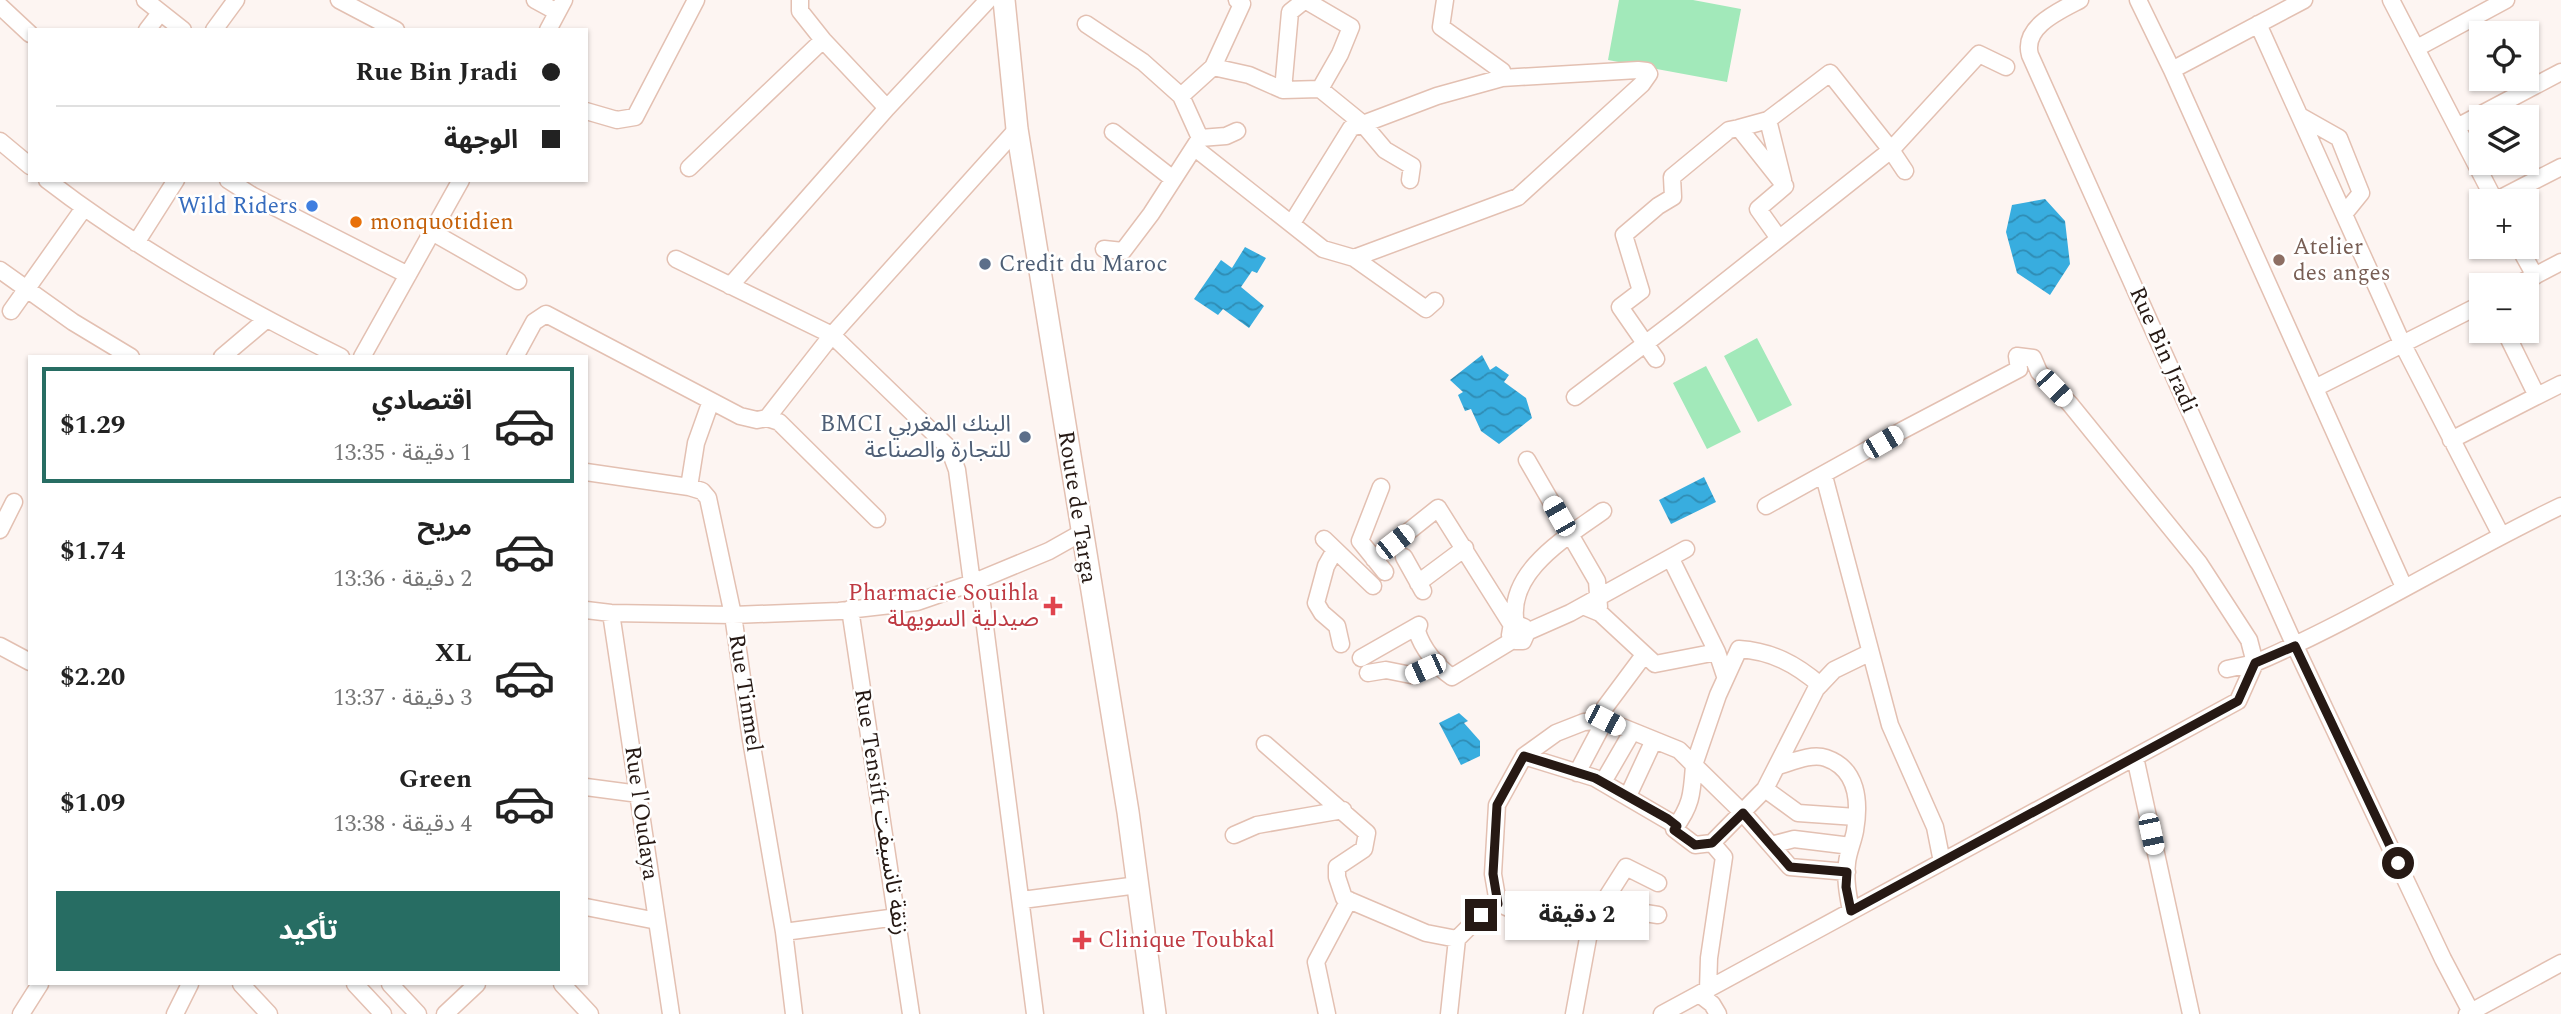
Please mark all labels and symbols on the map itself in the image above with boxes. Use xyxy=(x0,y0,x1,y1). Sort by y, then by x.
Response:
place label: Wild Riders xyxy=(178,189,298,224)
marker: Wild Riders xyxy=(304,198,320,214)
place label: monquotidien xyxy=(370,205,514,240)
marker: monquotidien xyxy=(348,214,364,230)
place label: Atelier des anges xyxy=(2293,230,2391,291)
place label: Credit du Maroc xyxy=(999,247,1167,282)
marker: Atelier des anges xyxy=(2271,252,2287,268)
marker: Credit du Maroc xyxy=(977,256,993,272)
street label: Rue Bin Jradi xyxy=(2119,281,2207,419)
car xyxy=(2032,366,2077,410)
place label: BMCI البنك المغربي للتجارة والصناعة xyxy=(820,407,1011,468)
car xyxy=(1860,422,1907,462)
street label: Route de Targa xyxy=(1048,428,1106,586)
marker: BMCI البنك المغربي للتجارة والصناعة xyxy=(1017,429,1033,445)
car xyxy=(1540,493,1579,539)
car xyxy=(1372,521,1419,563)
place label: Pharmacie Souihla صيدلية السويهلة xyxy=(848,576,1039,637)
marker: Pharmacie Souihla صيدلية السويهلة xyxy=(1045,598,1061,614)
street label: Rue Tinmel xyxy=(718,632,772,754)
car xyxy=(1402,651,1449,687)
street label: Rue Tensift زنقة تانسيفت xyxy=(844,686,918,938)
car xyxy=(1582,701,1629,739)
street label: Rue l'Oudaya xyxy=(614,744,668,882)
car xyxy=(2137,811,2166,857)
route start xyxy=(2382,847,2414,879)
callout: 2 دقيقة xyxy=(1506,890,1649,940)
route end xyxy=(1465,899,1497,931)
place label: Clinique Toubkal xyxy=(1098,923,1275,958)
marker: Clinique Toubkal xyxy=(1072,930,1092,950)

